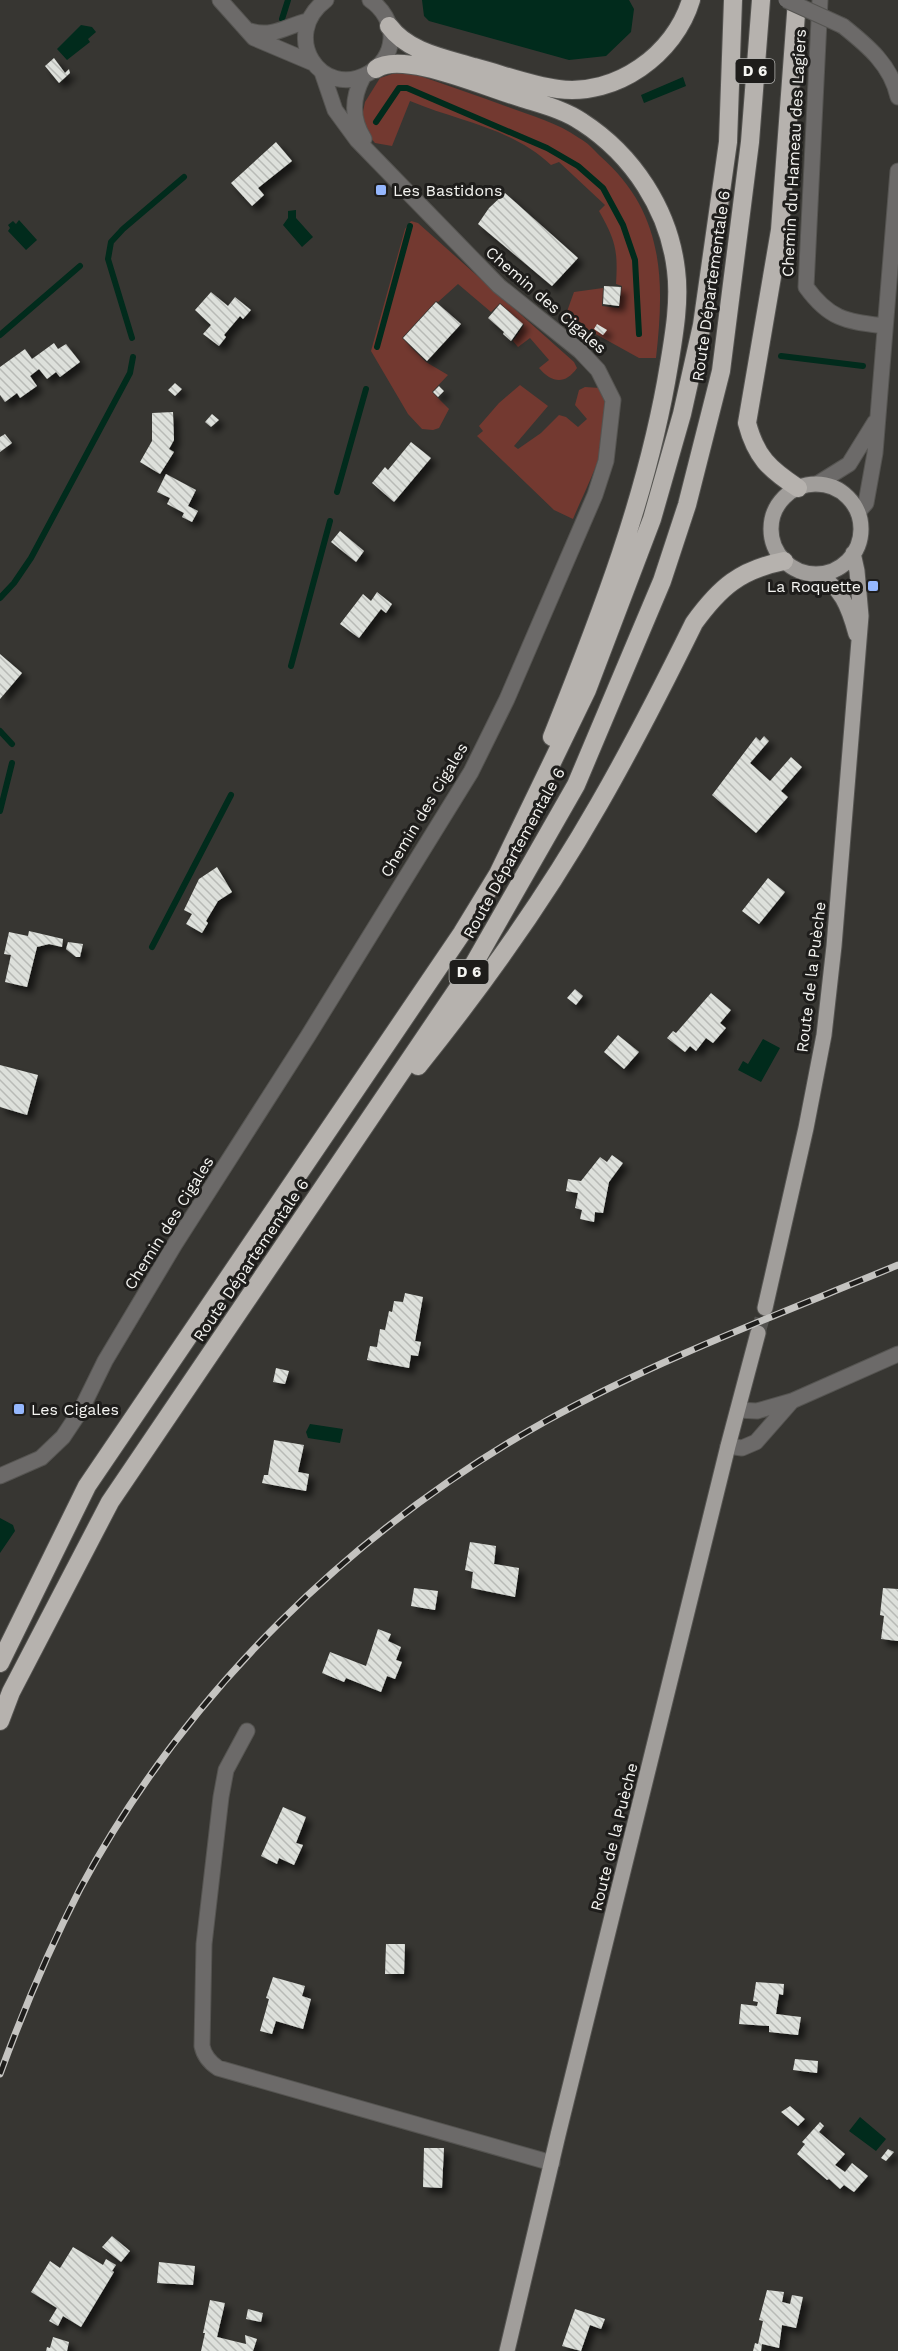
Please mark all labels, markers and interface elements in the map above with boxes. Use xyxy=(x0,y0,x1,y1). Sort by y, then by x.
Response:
street label: Chemin du Hameau des Lagiers xyxy=(778,29,810,277)
road number: D 6 xyxy=(736,59,774,83)
place label: Les Bastidons xyxy=(393,181,502,200)
marker: Les Bastidons xyxy=(374,183,388,197)
street label: Route Départementale 6 xyxy=(688,189,734,383)
street label: Chemin des Cigales xyxy=(482,242,610,358)
place label: La Roquette xyxy=(767,577,861,596)
marker: La Roquette xyxy=(866,579,880,593)
street label: Chemin des Cigales xyxy=(376,739,472,881)
street label: Route Départementale 6 xyxy=(459,764,569,942)
street label: Route de la Puèche xyxy=(792,900,830,1054)
road number: D 6 xyxy=(450,960,488,984)
street label: Chemin des Cigales xyxy=(120,1153,218,1293)
street label: Route Départementale 6 xyxy=(189,1175,313,1345)
place label: Les Cigales xyxy=(31,1400,119,1419)
marker: Les Cigales xyxy=(12,1402,26,1416)
street label: Route de la Puèche xyxy=(586,1761,642,1913)

